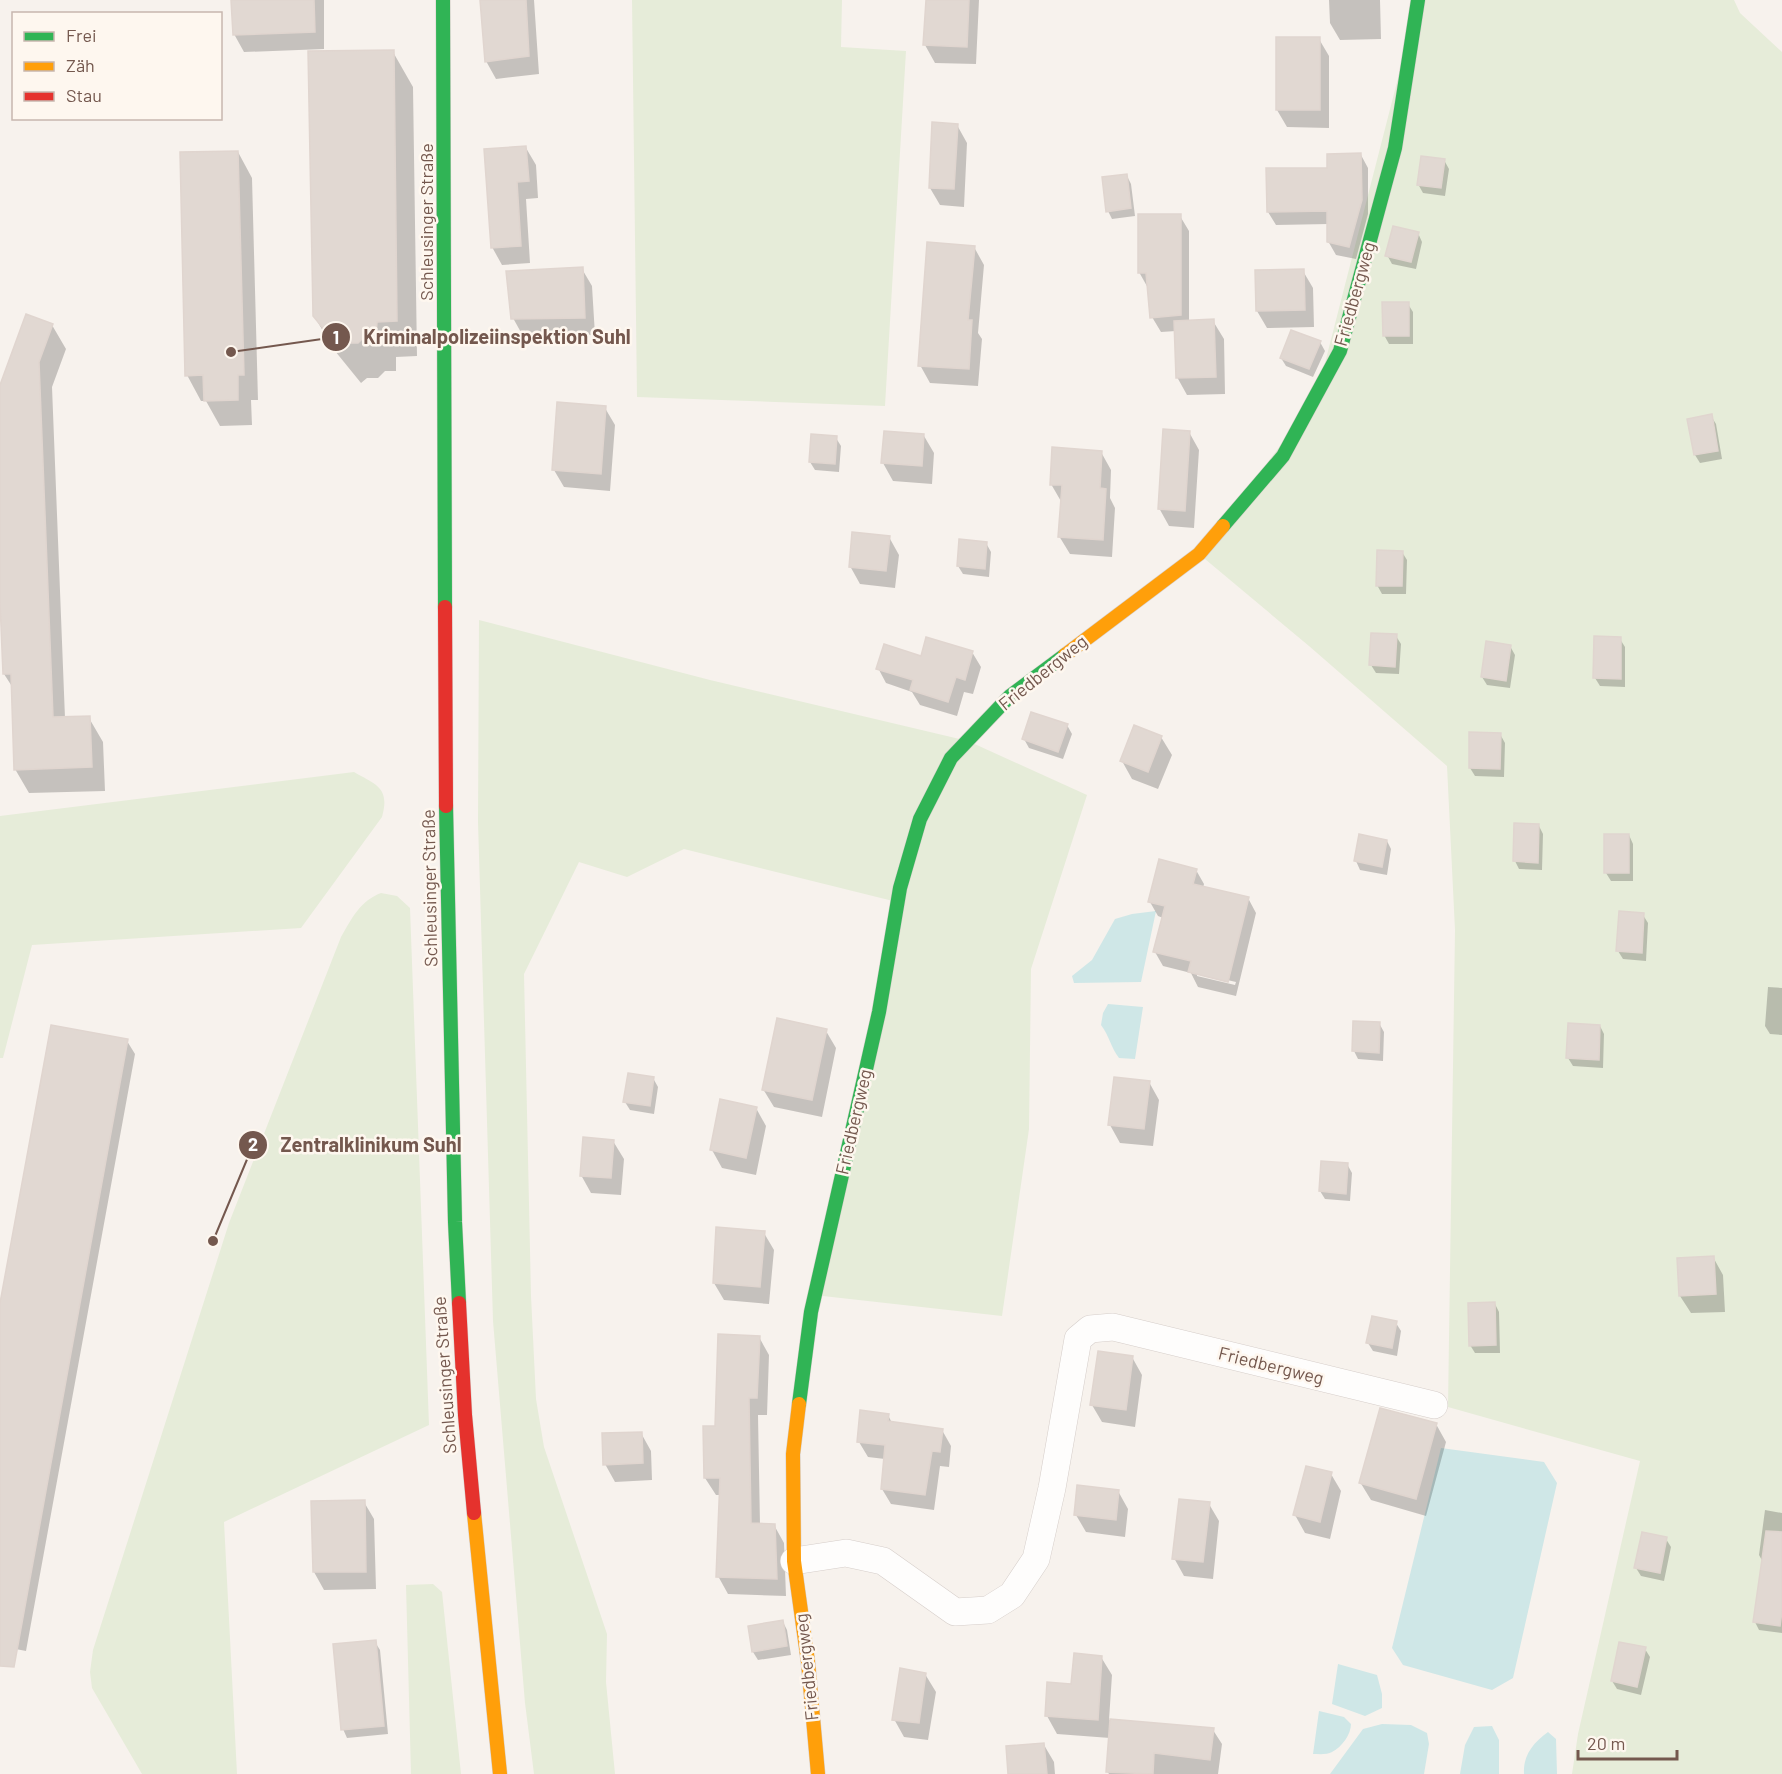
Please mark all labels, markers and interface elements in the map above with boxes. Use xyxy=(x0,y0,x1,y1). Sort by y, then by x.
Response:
legend xyxy=(12,12,222,120)
text: Frei xyxy=(66,24,97,46)
text: Zäh xyxy=(66,54,95,76)
text: Stau xyxy=(66,84,102,106)
street label: Schleusinger Straße xyxy=(415,143,437,301)
street label: Friedbergweg xyxy=(1329,239,1379,349)
callout: Kriminalpolizeiinspektion Suhl xyxy=(321,318,643,356)
text: Kriminalpolizeiinspektion Suhl xyxy=(363,324,631,348)
text: 1 xyxy=(333,326,339,348)
street label: Friedbergweg xyxy=(994,630,1091,715)
street label: Schleusinger Straße xyxy=(417,809,441,967)
street label: Friedbergweg xyxy=(830,1067,876,1177)
callout: Zentralklinikum Suhl xyxy=(238,1126,474,1164)
text: Zentralklinikum Suhl xyxy=(280,1132,462,1156)
text: 2 xyxy=(248,1133,258,1155)
street label: Schleusinger Straße xyxy=(428,1296,460,1454)
street label: Friedbergweg xyxy=(1216,1341,1326,1389)
street label: Friedbergweg xyxy=(789,1612,823,1722)
scale bar xyxy=(1578,1723,1677,1761)
text: 20 m xyxy=(1587,1732,1625,1754)

